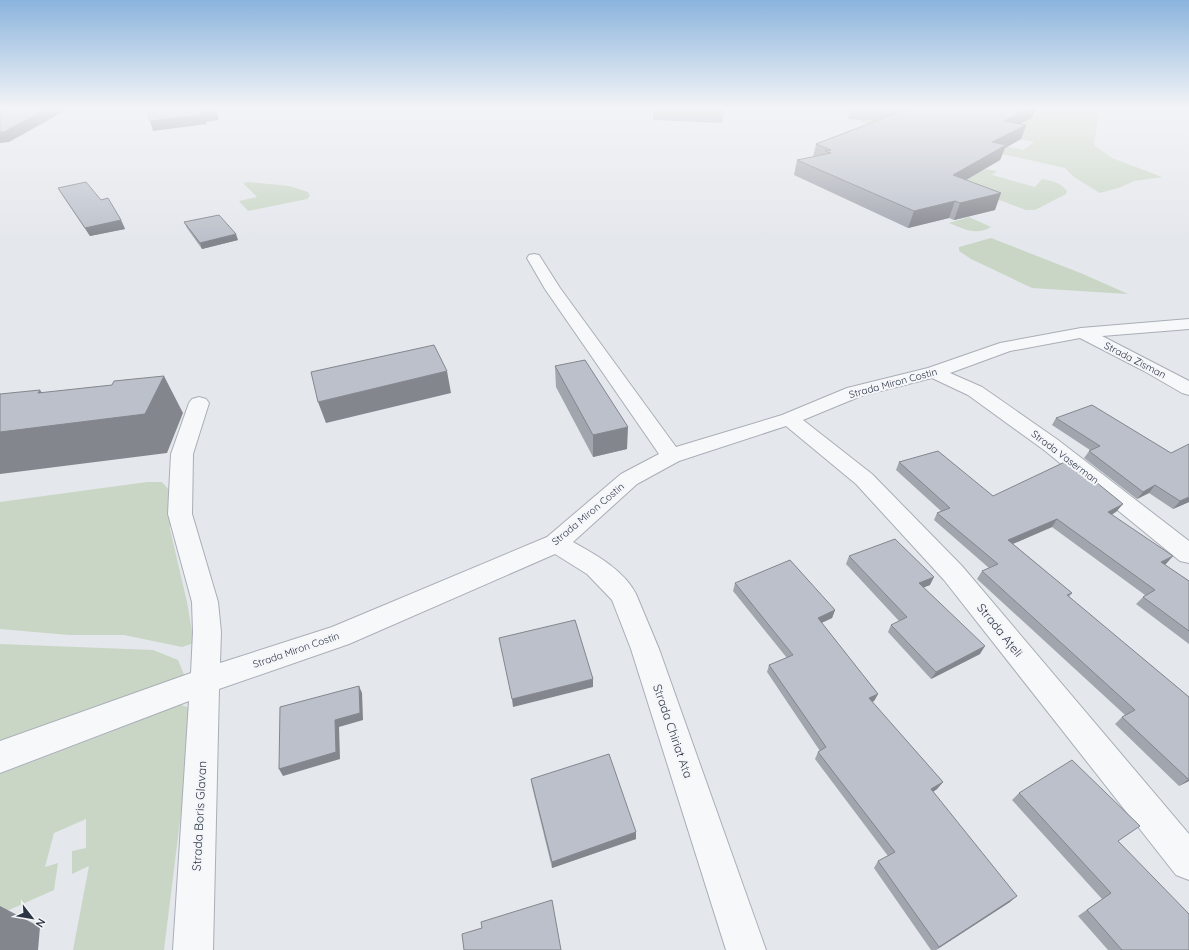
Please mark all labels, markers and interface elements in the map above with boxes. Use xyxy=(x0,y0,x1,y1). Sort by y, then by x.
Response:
street label: Strada Zisman xyxy=(1102,339,1168,381)
street label: Strada Miron Costin xyxy=(847,365,939,401)
street label: Strada Vaserman xyxy=(1029,427,1101,487)
street label: Strada Miron Costin xyxy=(549,480,627,548)
street label: Strada Ațeli xyxy=(974,600,1026,660)
street label: Strada Miron Costin xyxy=(251,629,341,671)
street label: Strada Chiriat Ata xyxy=(650,682,696,780)
street label: Strada Boris Glavan xyxy=(189,761,209,871)
north arrow xyxy=(12,898,52,938)
text: N xyxy=(32,916,49,930)

